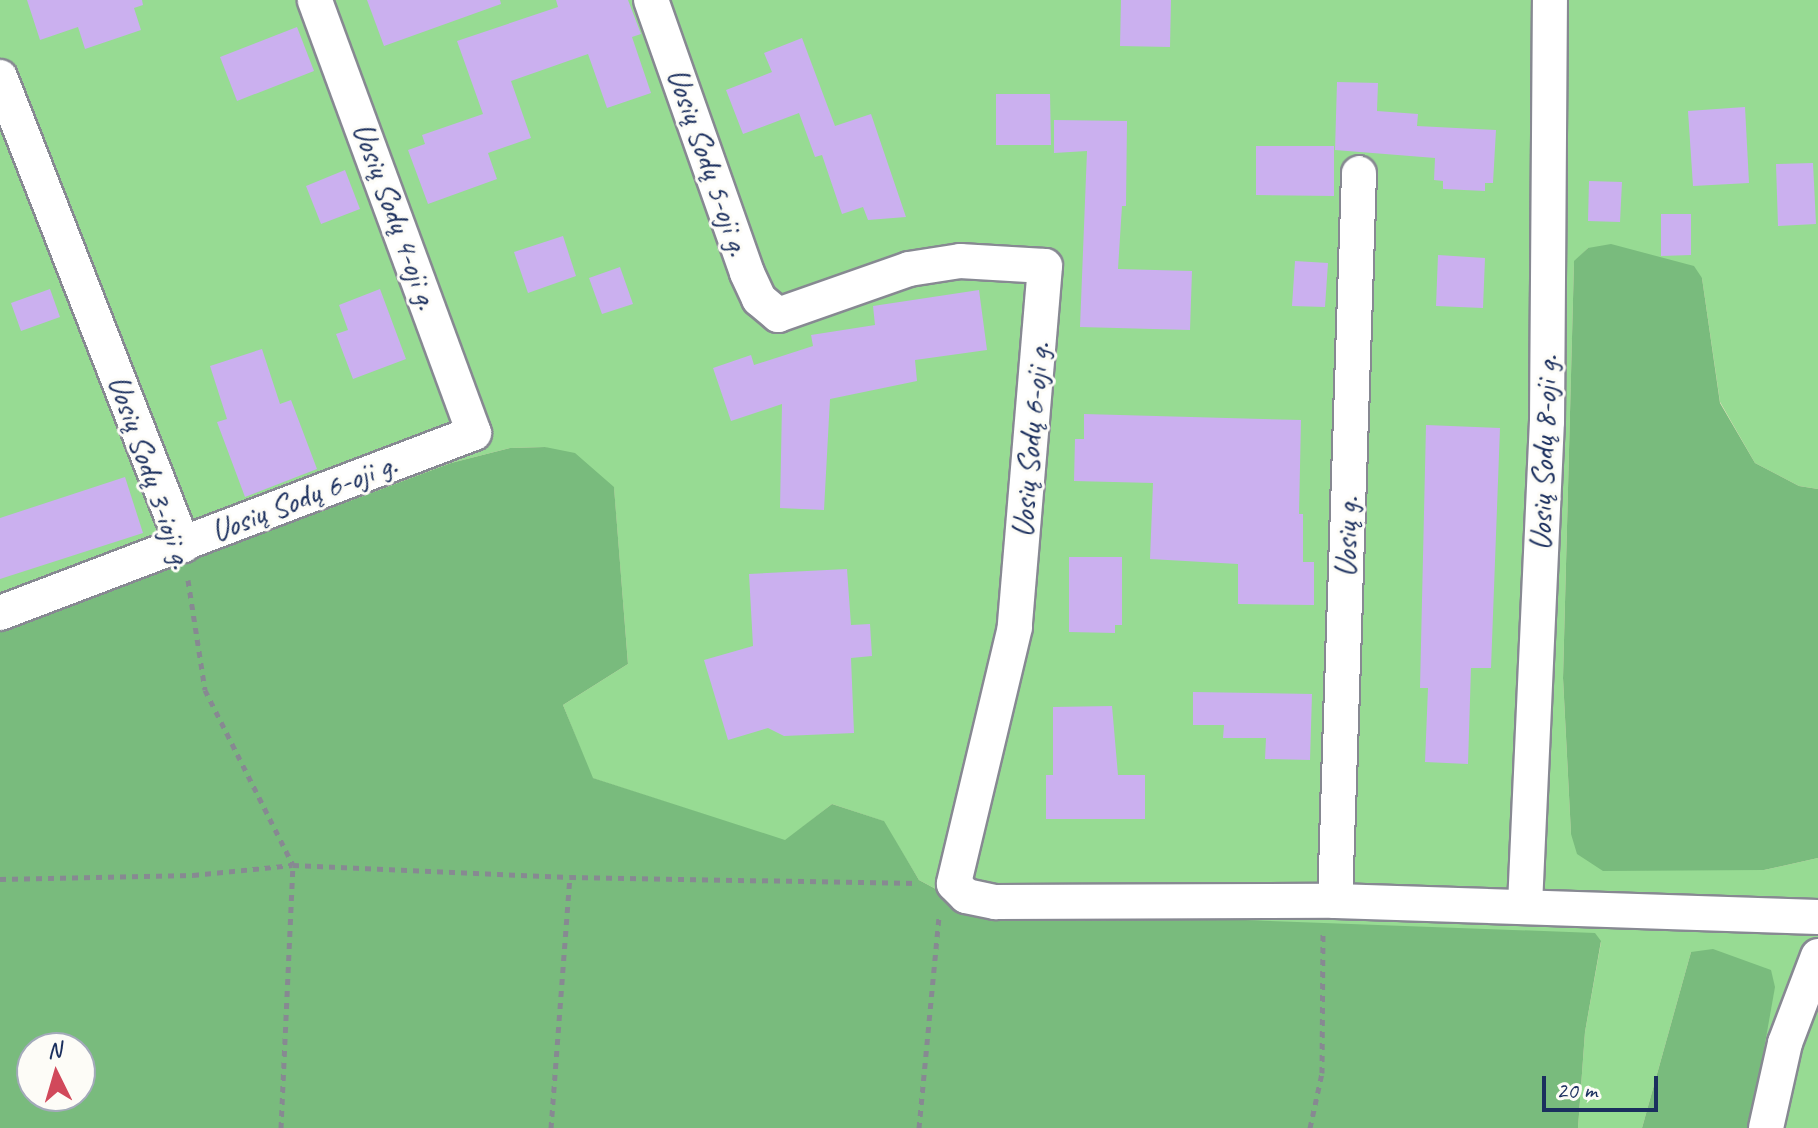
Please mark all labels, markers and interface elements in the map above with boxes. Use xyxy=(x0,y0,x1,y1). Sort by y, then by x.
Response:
street label: Uosių Sodų 5-oji g. xyxy=(658,63,758,261)
street label: Uosių Sodų 4-oji g. xyxy=(343,117,447,315)
street label: Uosių Sodų 6-oji g. xyxy=(1003,341,1059,539)
street label: Uosių Sodų 8-oji g. xyxy=(1521,354,1567,552)
street label: Uosių Sodų 3-ioji g. xyxy=(99,370,201,574)
street label: Uosių Sodų 6-oji g. xyxy=(206,445,402,551)
street label: Uosių g. xyxy=(1326,496,1368,578)
north arrow xyxy=(16,1032,96,1112)
text: N xyxy=(46,1036,62,1065)
scale bar xyxy=(1546,1060,1662,1110)
text: 20 m xyxy=(1556,1075,1597,1105)

